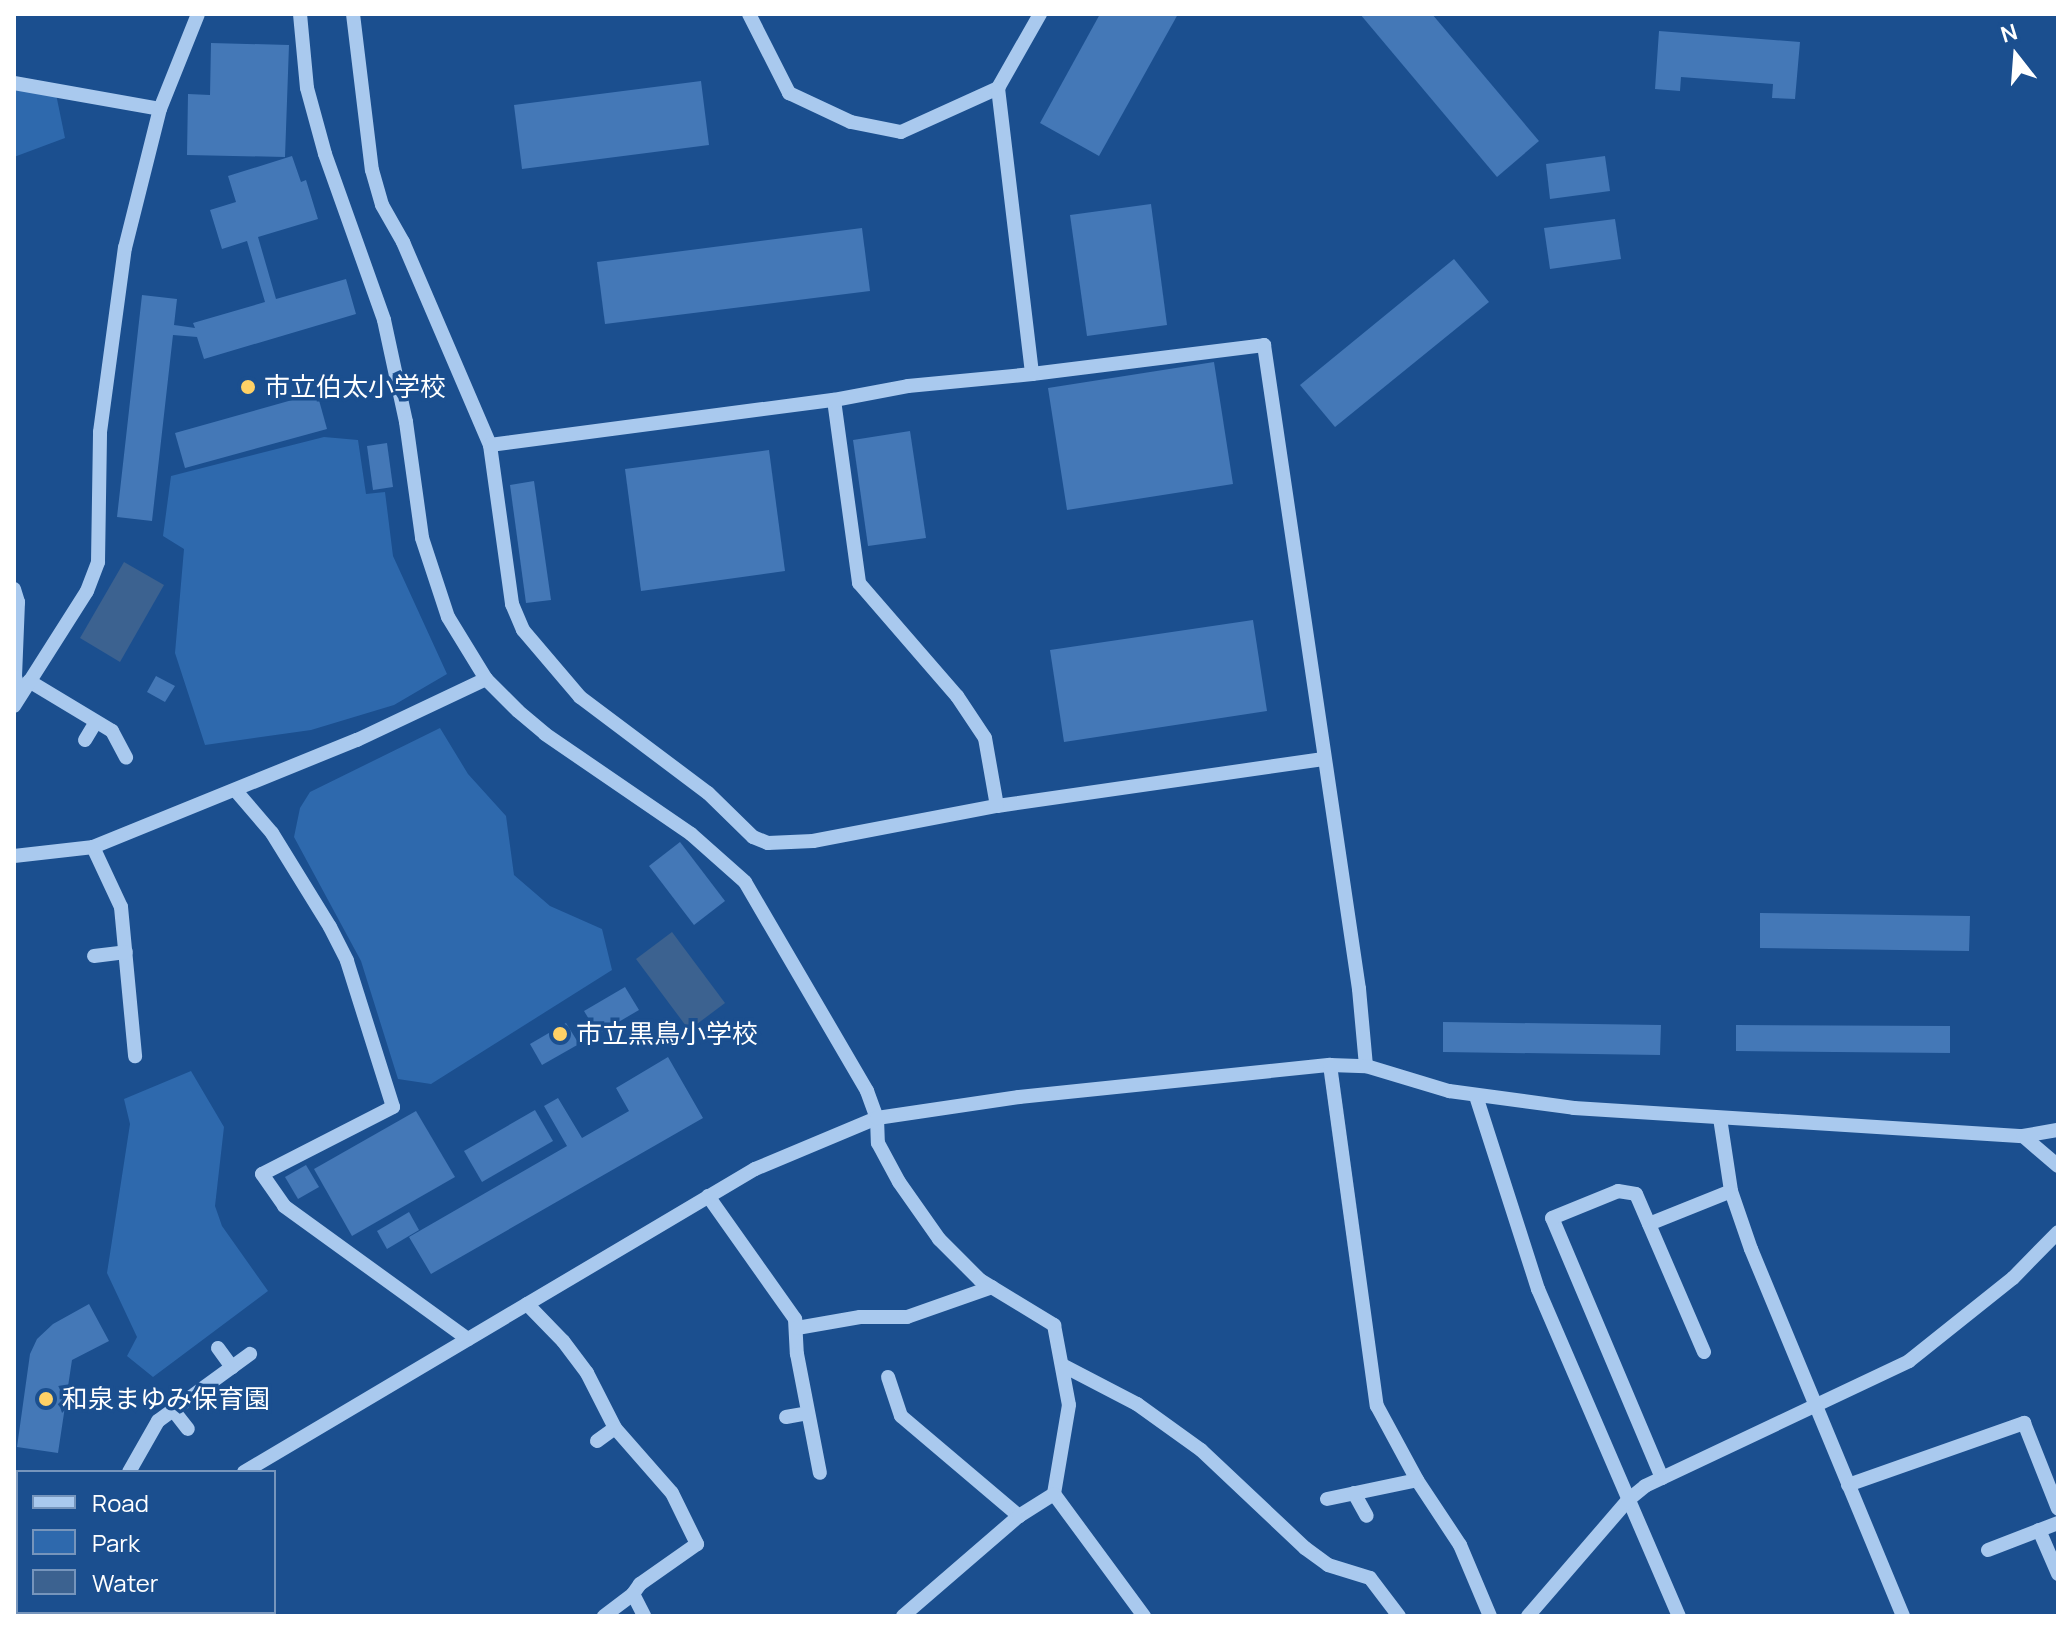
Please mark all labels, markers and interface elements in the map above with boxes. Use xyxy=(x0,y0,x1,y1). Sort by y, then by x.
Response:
north arrow xyxy=(1976,16,2056,96)
text: N xyxy=(1997,16,2021,50)
place label: 市立伯太小学校 xyxy=(264,371,446,403)
marker: 市立伯太小学校 xyxy=(239,378,257,396)
place label: 市立黒鳥小学校 xyxy=(576,1018,758,1050)
marker: 市立黒鳥小学校 xyxy=(551,1025,569,1043)
place label: 和泉まゆみ保育園 xyxy=(62,1383,270,1415)
marker: 和泉まゆみ保育園 xyxy=(37,1390,55,1408)
legend xyxy=(16,1470,276,1614)
text: Road xyxy=(92,1486,149,1519)
text: Park xyxy=(92,1526,140,1559)
text: Water xyxy=(92,1566,159,1599)

